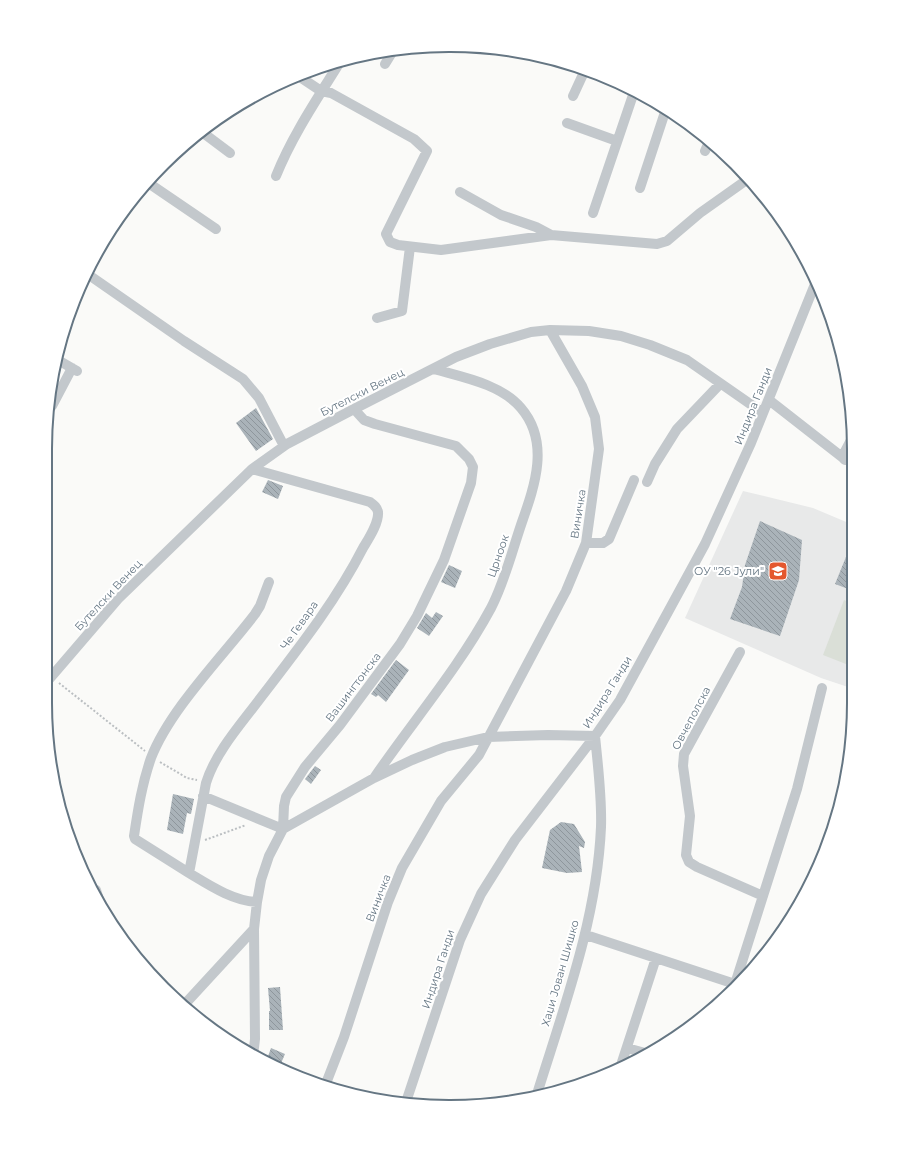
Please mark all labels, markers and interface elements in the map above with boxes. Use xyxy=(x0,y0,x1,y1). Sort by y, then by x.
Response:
street label: Бутелски Венец xyxy=(318,365,407,419)
street label: Индира Ганди xyxy=(731,365,775,447)
street label: Виничка xyxy=(567,488,589,540)
street label: Црноок xyxy=(484,532,512,579)
street label: Бутелски Венец xyxy=(71,556,145,634)
school or university icon: ОУ "26 Јули" xyxy=(767,560,789,582)
place label: ОУ "26 Јули" xyxy=(694,564,764,578)
street label: Че Гевара xyxy=(277,598,321,652)
street label: Вашингтонска xyxy=(322,649,384,725)
street label: Индира Ганди xyxy=(579,653,635,731)
street label: Овчеполска xyxy=(668,684,714,752)
street label: Виничка xyxy=(362,872,394,924)
street label: Хаџи Јован Шишко xyxy=(538,918,582,1028)
street label: Индира Ганди xyxy=(419,928,457,1010)

